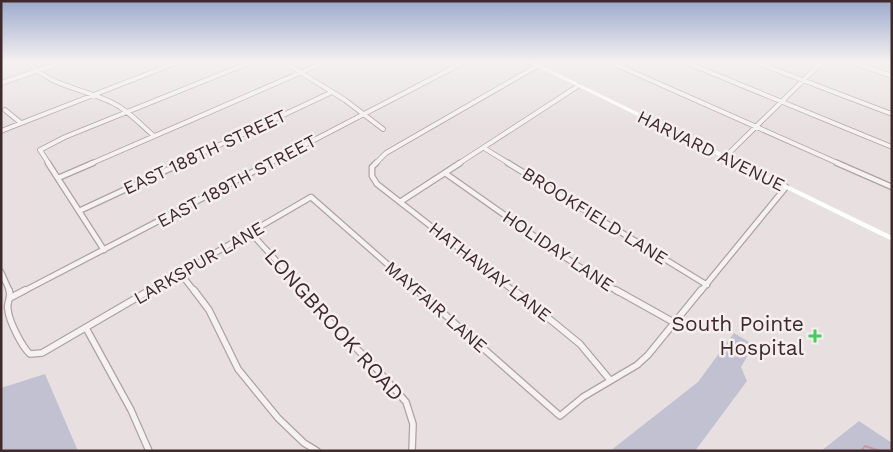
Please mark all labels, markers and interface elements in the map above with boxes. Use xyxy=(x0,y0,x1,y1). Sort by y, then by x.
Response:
street label: EAST 188TH STREET xyxy=(120,104,290,199)
street label: HARVARD AVENUE xyxy=(634,106,788,195)
street label: EAST 189TH STREET xyxy=(154,130,320,231)
street label: BROOKFIELD LANE xyxy=(519,162,672,269)
street label: HOLIDAY LANE xyxy=(499,206,618,295)
street label: LARKSPUR LANE xyxy=(130,217,268,308)
street label: HATHAWAY LANE xyxy=(425,217,555,326)
street label: LONGBROOK ROAD xyxy=(259,243,409,406)
street label: MAYFAIR LANE xyxy=(381,257,492,357)
place label: South Pointe Hospital xyxy=(671,311,805,360)
marker: South Pointe Hospital xyxy=(808,329,822,343)

